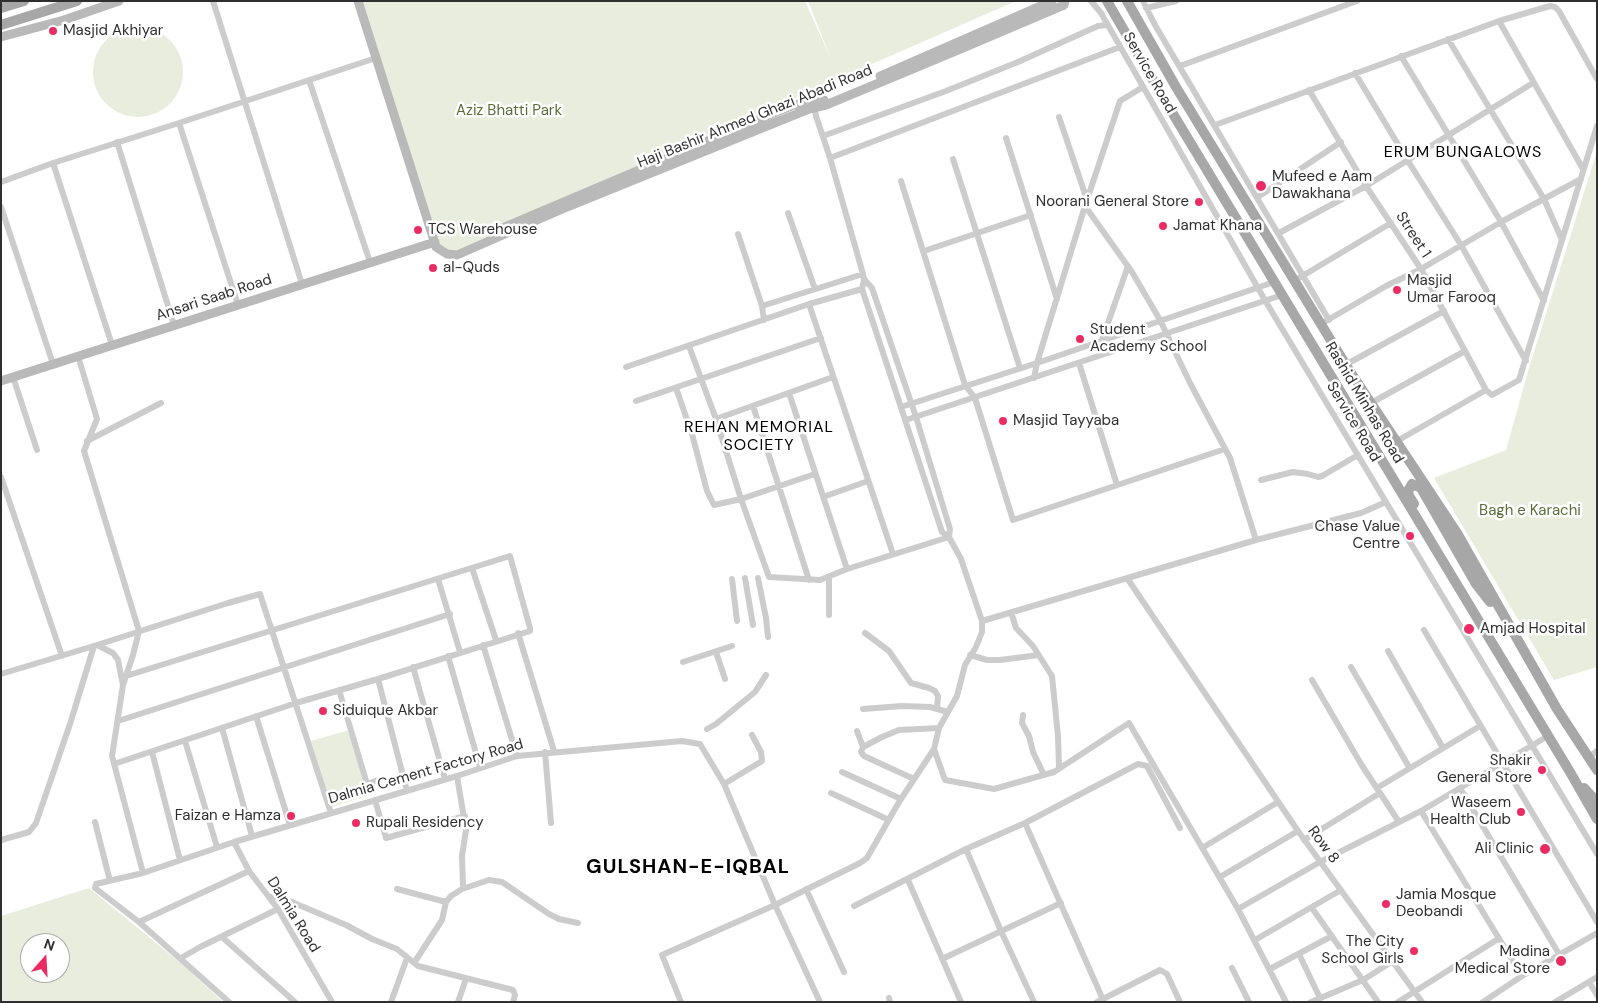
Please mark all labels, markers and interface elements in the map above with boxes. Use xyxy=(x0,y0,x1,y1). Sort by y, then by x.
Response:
place label: Masjid Akhiyar xyxy=(63,22,163,40)
marker: Masjid Akhiyar xyxy=(47,25,59,37)
street label: Service Road xyxy=(1119,29,1179,117)
street label: Haji Bashir Ahmed Ghazi Abadi Road xyxy=(635,61,875,173)
park label: Aziz Bhatti Park xyxy=(456,102,562,120)
district label: ERUM BUNGALOWS xyxy=(1382,143,1544,163)
place label: Mufeed e Aam Dawakhana xyxy=(1272,168,1372,203)
marker: Mufeed e Aam Dawakhana xyxy=(1254,179,1268,193)
place label: Noorani General Store xyxy=(1036,193,1189,211)
marker: Noorani General Store xyxy=(1193,196,1205,208)
street label: Street 1 xyxy=(1392,209,1434,261)
place label: Jamat Khana xyxy=(1173,217,1262,235)
marker: Jamat Khana xyxy=(1157,220,1169,232)
place label: TCS Warehouse xyxy=(428,221,537,239)
marker: TCS Warehouse xyxy=(412,224,424,236)
place label: al-Quds xyxy=(443,259,500,277)
marker: al-Quds xyxy=(427,262,439,274)
street label: Ansari Saab Road xyxy=(154,271,274,325)
place label: Masjid Umar Farooq xyxy=(1407,272,1496,307)
marker: Masjid Umar Farooq xyxy=(1391,284,1403,296)
place label: Student Academy School xyxy=(1090,321,1207,356)
marker: Student Academy School xyxy=(1074,333,1086,345)
street label: Rashid Minhas Road xyxy=(1321,339,1407,467)
street label: Service Road xyxy=(1322,379,1384,465)
place label: Masjid Tayyaba xyxy=(1013,412,1119,430)
marker: Masjid Tayyaba xyxy=(997,415,1009,427)
district label: REHAN MEMORIAL SOCIETY xyxy=(682,418,836,456)
park label: Bagh e Karachi xyxy=(1479,502,1581,520)
place label: Chase Value Centre xyxy=(1315,518,1400,553)
marker: Chase Value Centre xyxy=(1404,530,1416,542)
place label: Amjad Hospital xyxy=(1480,620,1586,638)
marker: Amjad Hospital xyxy=(1462,622,1476,636)
place label: Siduique Akbar xyxy=(333,702,438,720)
marker: Siduique Akbar xyxy=(317,705,329,717)
street label: Dalmia Cement Factory Road xyxy=(326,736,526,808)
place label: Shakir General Store xyxy=(1437,752,1532,787)
marker: Shakir General Store xyxy=(1536,764,1548,776)
place label: Waseem Health Club xyxy=(1430,794,1511,829)
marker: Waseem Health Club xyxy=(1515,806,1527,818)
place label: Faizan e Hamza xyxy=(175,807,281,825)
marker: Faizan e Hamza xyxy=(285,810,297,822)
place label: Rupali Residency xyxy=(366,814,484,832)
marker: Rupali Residency xyxy=(350,817,362,829)
street label: Row 8 xyxy=(1303,823,1343,867)
place label: Ali Clinic xyxy=(1475,840,1534,858)
marker: Ali Clinic xyxy=(1538,842,1552,856)
district label: GULSHAN-E-IQBAL xyxy=(584,856,792,880)
street label: Dalmia Road xyxy=(263,874,323,956)
place label: Jamia Mosque Deobandi xyxy=(1396,886,1496,921)
marker: Jamia Mosque Deobandi xyxy=(1380,898,1392,910)
north arrow xyxy=(20,933,70,983)
place label: The City School Girls xyxy=(1322,933,1404,968)
text: N xyxy=(42,935,57,955)
place label: Madina Medical Store xyxy=(1455,943,1550,978)
marker: The City School Girls xyxy=(1408,945,1420,957)
marker: Madina Medical Store xyxy=(1554,954,1568,968)

